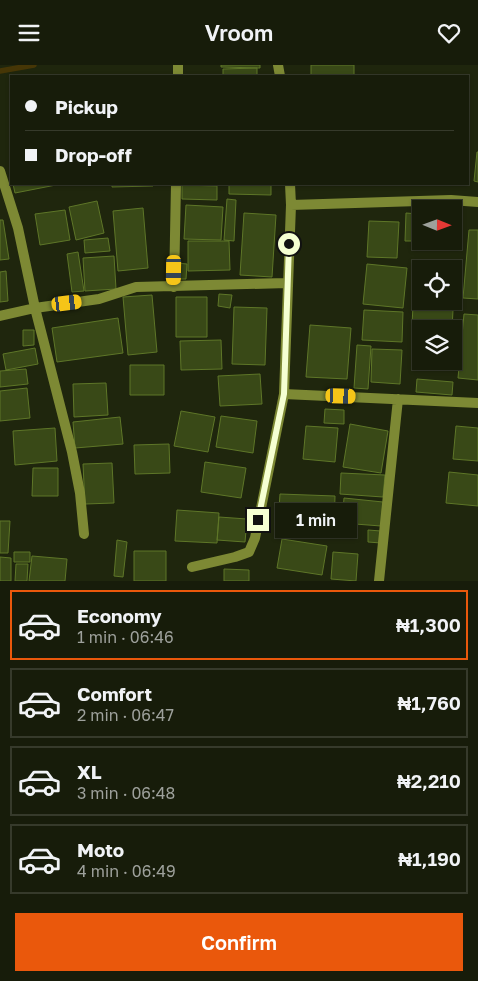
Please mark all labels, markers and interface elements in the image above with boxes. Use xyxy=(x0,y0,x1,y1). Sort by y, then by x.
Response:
icon: menu xyxy=(15,19,43,47)
text: Vroom xyxy=(205,19,273,46)
icon: heart xyxy=(435,19,463,47)
text: Pickup xyxy=(55,95,118,118)
text: Drop-off xyxy=(55,143,132,166)
north arrow xyxy=(412,200,462,250)
map controls xyxy=(412,200,462,370)
route start xyxy=(278,233,300,255)
car xyxy=(166,255,181,285)
button: locate xyxy=(412,260,462,310)
car xyxy=(51,294,82,312)
button: layers xyxy=(412,320,462,370)
car xyxy=(325,388,356,404)
callout: 1 min xyxy=(276,503,358,537)
route end xyxy=(247,509,269,531)
text: 1 min xyxy=(296,510,336,530)
icon: car xyxy=(17,603,62,648)
text: Economy xyxy=(77,604,162,627)
text: ₦1,300 xyxy=(396,613,461,636)
text: 1 min · 06:46 xyxy=(77,627,174,647)
icon: car xyxy=(17,681,62,726)
text: Comfort xyxy=(77,682,152,705)
text: ₦1,760 xyxy=(398,691,461,714)
text: 2 min · 06:47 xyxy=(77,705,174,725)
icon: car xyxy=(17,759,62,804)
text: XL xyxy=(77,760,102,783)
text: ₦2,210 xyxy=(397,769,461,792)
text: 3 min · 06:48 xyxy=(77,783,175,803)
icon: car xyxy=(17,837,62,882)
text: Moto xyxy=(77,838,124,861)
text: ₦1,190 xyxy=(398,847,461,870)
text: 4 min · 06:49 xyxy=(77,861,176,881)
button: Confirm xyxy=(15,913,463,971)

